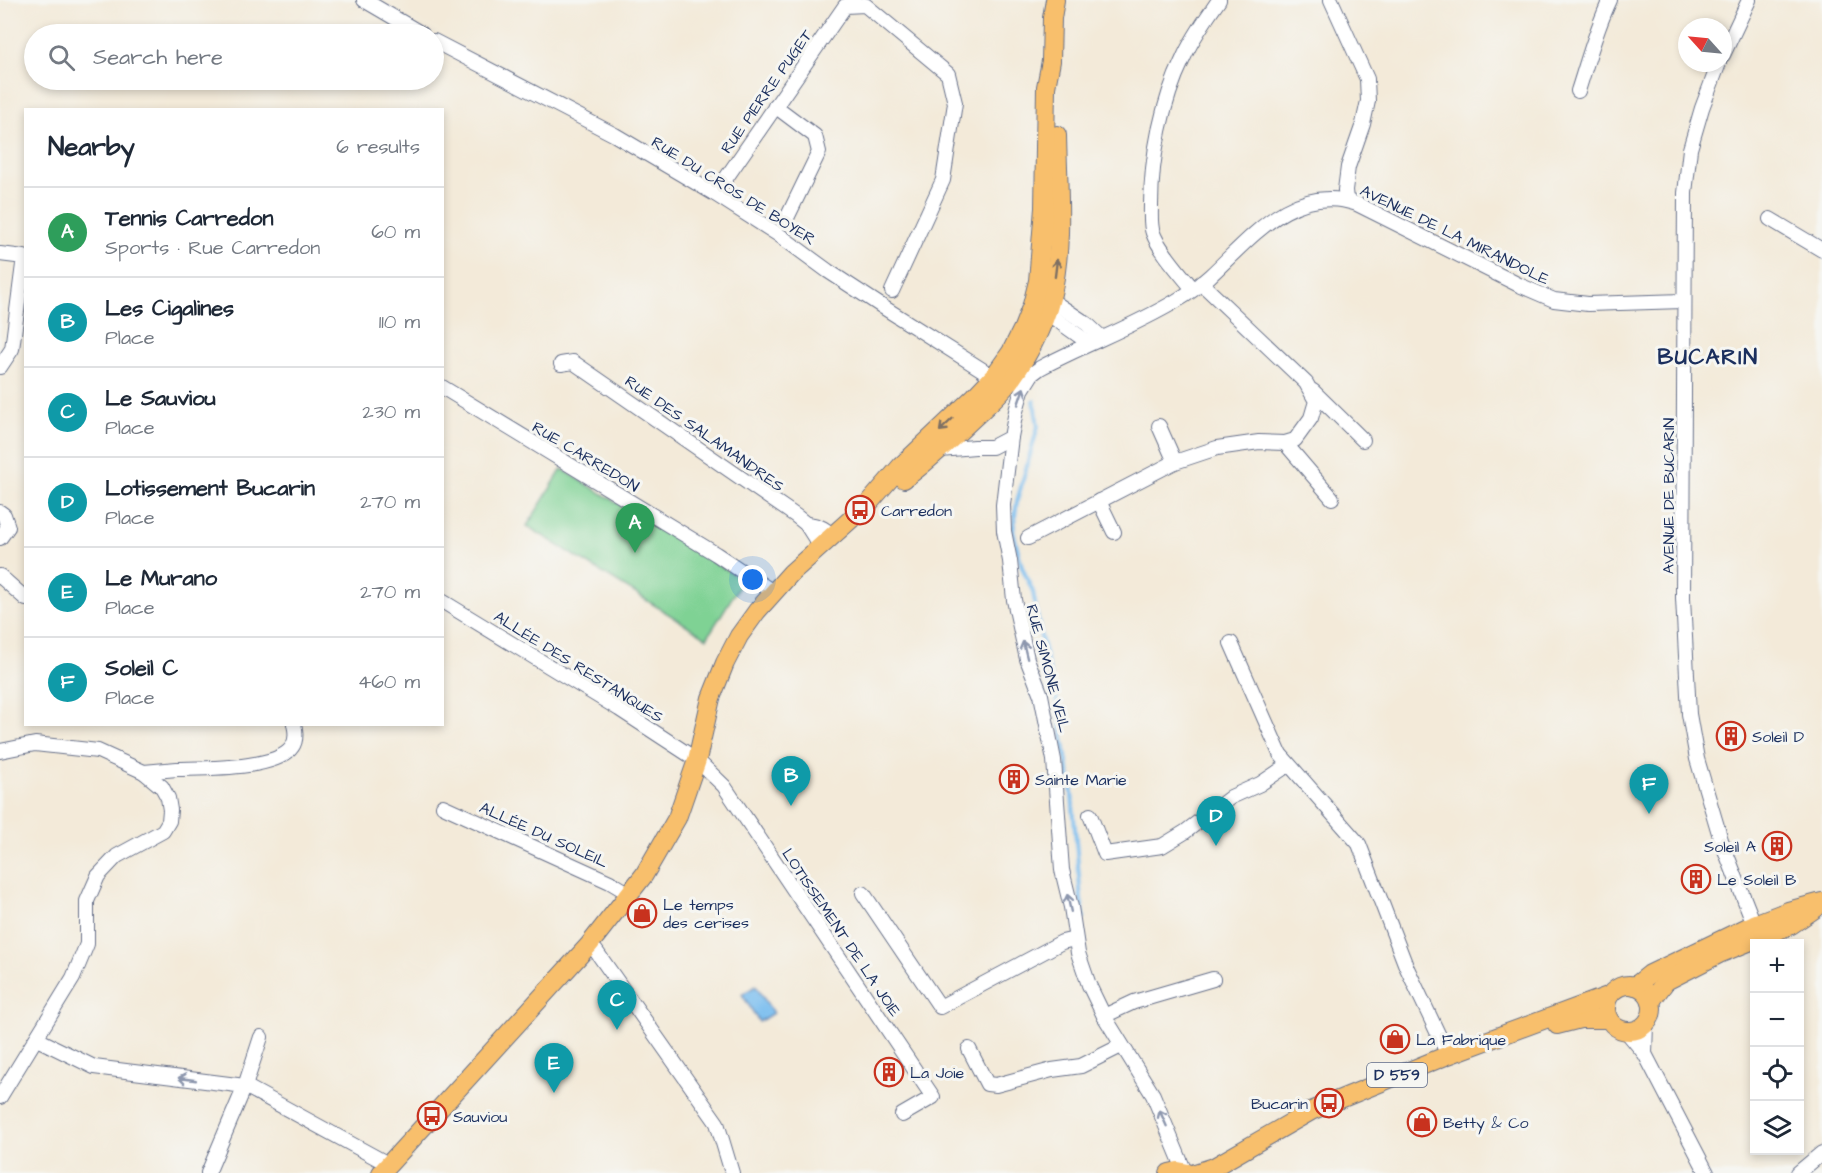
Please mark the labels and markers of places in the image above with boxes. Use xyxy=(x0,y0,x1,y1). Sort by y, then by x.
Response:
bus stop icon: Carredon xyxy=(844,494,876,526)
place label: Carredon xyxy=(881,500,952,522)
pin: A xyxy=(616,504,654,553)
building icon: Soleil D xyxy=(1715,720,1747,752)
place label: Soleil D xyxy=(1752,726,1804,748)
pin: B xyxy=(772,756,810,806)
building icon: Sainte Marie xyxy=(998,763,1030,795)
pin: F xyxy=(1630,764,1668,814)
place label: Sainte Marie xyxy=(1035,769,1127,791)
pin: D xyxy=(1196,796,1236,846)
building icon: Soleil A xyxy=(1761,830,1793,862)
place label: Soleil A xyxy=(1704,836,1756,858)
building icon: Le Soleil B xyxy=(1680,863,1712,895)
place label: Le Soleil B xyxy=(1717,869,1797,891)
place label: Le temps des cerises xyxy=(663,894,749,934)
shop icon: Le temps des cerises xyxy=(626,897,658,929)
pin: C xyxy=(598,980,636,1030)
shop icon: La Fabrique xyxy=(1379,1023,1411,1055)
place label: La Fabrique xyxy=(1416,1029,1506,1051)
pin: E xyxy=(534,1044,574,1093)
building icon: La Joie xyxy=(873,1056,905,1088)
place label: La Joie xyxy=(910,1062,965,1084)
bus stop icon: Bucarin xyxy=(1313,1087,1345,1119)
place label: Bucarin xyxy=(1251,1093,1308,1115)
bus stop icon: Sauviou xyxy=(416,1100,448,1132)
place label: Sauviou xyxy=(453,1106,507,1128)
shop icon: Betty & Co xyxy=(1406,1106,1438,1138)
place label: Betty & Co xyxy=(1443,1112,1529,1135)

